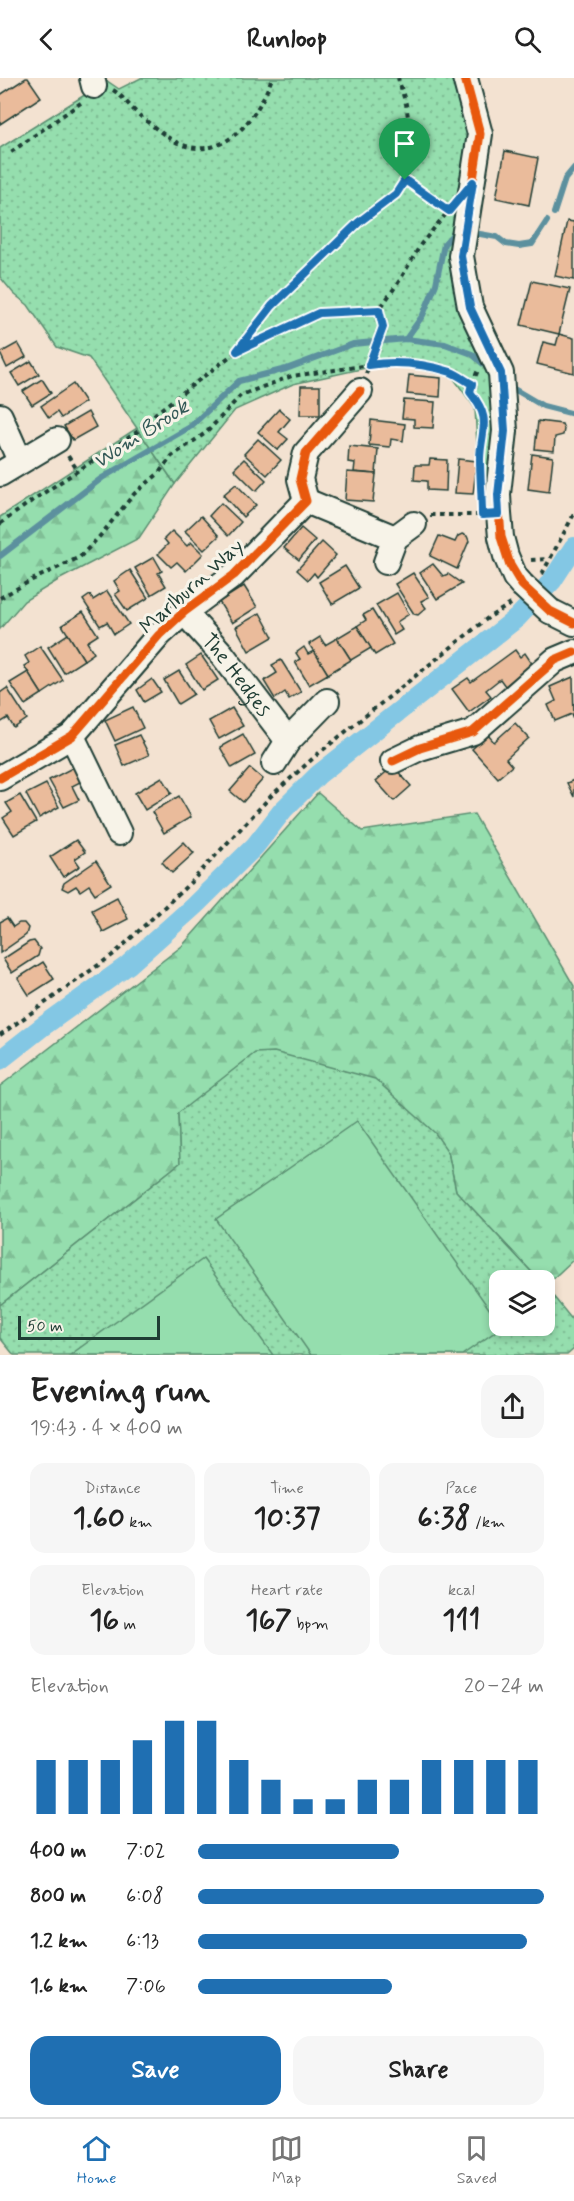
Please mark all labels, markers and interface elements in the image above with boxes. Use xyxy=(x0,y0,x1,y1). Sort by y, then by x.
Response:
text: Runloop xyxy=(247,22,327,57)
icon: back xyxy=(30,23,63,56)
icon: search xyxy=(511,23,544,56)
pin xyxy=(379,118,430,180)
icon: arrive xyxy=(388,127,421,160)
water label: Wom Brook xyxy=(88,392,196,476)
street label: Marlburn Way xyxy=(134,532,250,641)
street label: The Hedges xyxy=(195,628,277,723)
map controls xyxy=(489,1270,555,1336)
button: layers xyxy=(489,1270,555,1336)
scale bar xyxy=(18,1313,160,1340)
text: 50 m xyxy=(27,1316,63,1337)
text: Evening run xyxy=(30,1370,210,1414)
button: share xyxy=(481,1375,544,1438)
text: 19:43 · 4 × 400 m xyxy=(30,1415,183,1442)
text: Distance xyxy=(85,1478,141,1499)
text: Time xyxy=(270,1478,304,1499)
text: Pace xyxy=(445,1478,477,1499)
text: 1.60 xyxy=(73,1499,125,1538)
text: 10:37 xyxy=(253,1499,321,1538)
text: 6:38 xyxy=(417,1499,471,1538)
text: km xyxy=(125,1512,153,1533)
text: /km xyxy=(471,1512,505,1533)
text: Elevation xyxy=(81,1580,144,1601)
text: Heart rate xyxy=(251,1580,323,1601)
text: kcal xyxy=(448,1580,475,1601)
text: 16 xyxy=(89,1601,119,1640)
text: 167 xyxy=(245,1601,292,1640)
text: 111 xyxy=(442,1601,480,1640)
text: m xyxy=(119,1614,136,1635)
text: bpm xyxy=(292,1614,329,1635)
text: Elevation xyxy=(30,1673,109,1700)
text: 20–24 m xyxy=(464,1673,544,1700)
text: 400 m xyxy=(30,1838,86,1865)
text: 7:02 xyxy=(126,1838,165,1865)
text: 800 m xyxy=(30,1883,86,1910)
text: 6:08 xyxy=(126,1883,164,1910)
text: 1.2 km xyxy=(30,1928,87,1955)
text: 6:13 xyxy=(126,1928,159,1955)
text: 1.6 km xyxy=(30,1973,88,2000)
text: 7:06 xyxy=(126,1973,166,2000)
button: Save xyxy=(30,2036,281,2105)
button: Share xyxy=(293,2036,544,2105)
tab: Home xyxy=(77,2132,117,2189)
tab: Map xyxy=(270,2132,303,2189)
tab: Saved xyxy=(457,2132,497,2189)

